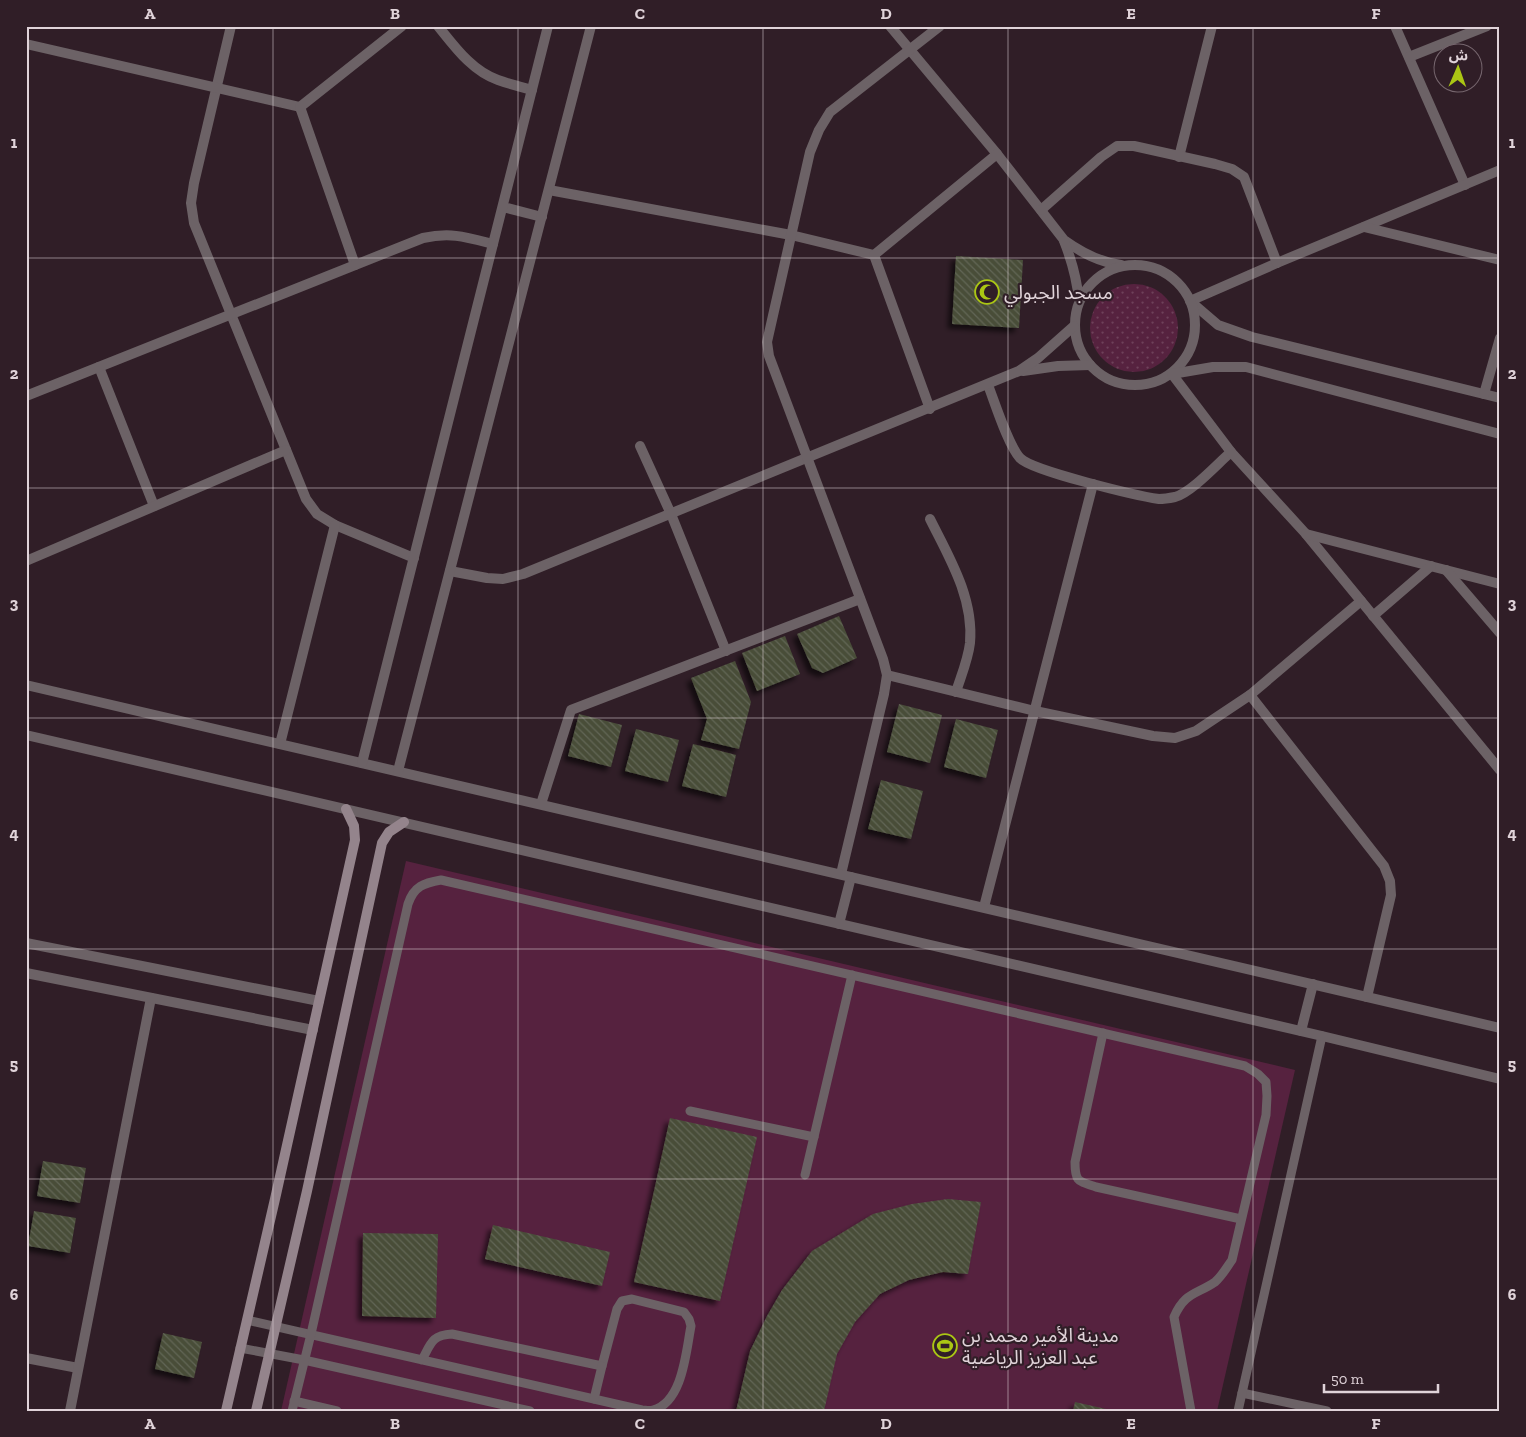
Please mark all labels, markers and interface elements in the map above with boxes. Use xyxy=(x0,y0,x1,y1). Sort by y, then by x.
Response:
text: A xyxy=(145,4,156,23)
text: B xyxy=(390,4,400,23)
text: C xyxy=(635,4,645,23)
text: D xyxy=(880,4,892,23)
text: E xyxy=(1126,4,1136,23)
text: F xyxy=(1371,4,1381,23)
north arrow xyxy=(1434,42,1484,92)
text: ش xyxy=(1449,47,1468,64)
text: 1 xyxy=(11,133,18,152)
text: 1 xyxy=(1509,133,1516,152)
mosque icon: مسجد الجبولي xyxy=(974,279,1000,305)
place label: مسجد الجبولي xyxy=(1004,281,1113,307)
text: 2 xyxy=(10,364,19,383)
text: 2 xyxy=(1508,364,1517,383)
text: 3 xyxy=(10,594,19,613)
text: 3 xyxy=(1508,594,1517,613)
text: 4 xyxy=(9,824,19,843)
text: 4 xyxy=(1507,824,1517,843)
text: 5 xyxy=(10,1055,18,1074)
text: 5 xyxy=(1508,1055,1516,1074)
text: 6 xyxy=(10,1285,19,1304)
text: 6 xyxy=(1508,1285,1517,1304)
place label: مدينة الأمير محمد بن عبد العزيز الرياضية xyxy=(962,1324,1119,1369)
sports icon: مدينة الأمير محمد بن عبد العزيز الرياضية xyxy=(932,1333,958,1359)
scale bar xyxy=(1324,1362,1437,1394)
text: 50 m xyxy=(1331,1370,1364,1388)
text: A xyxy=(145,1414,156,1433)
text: B xyxy=(390,1414,400,1433)
text: C xyxy=(635,1414,645,1433)
text: D xyxy=(880,1414,892,1433)
text: E xyxy=(1126,1414,1136,1433)
text: F xyxy=(1371,1414,1381,1433)

